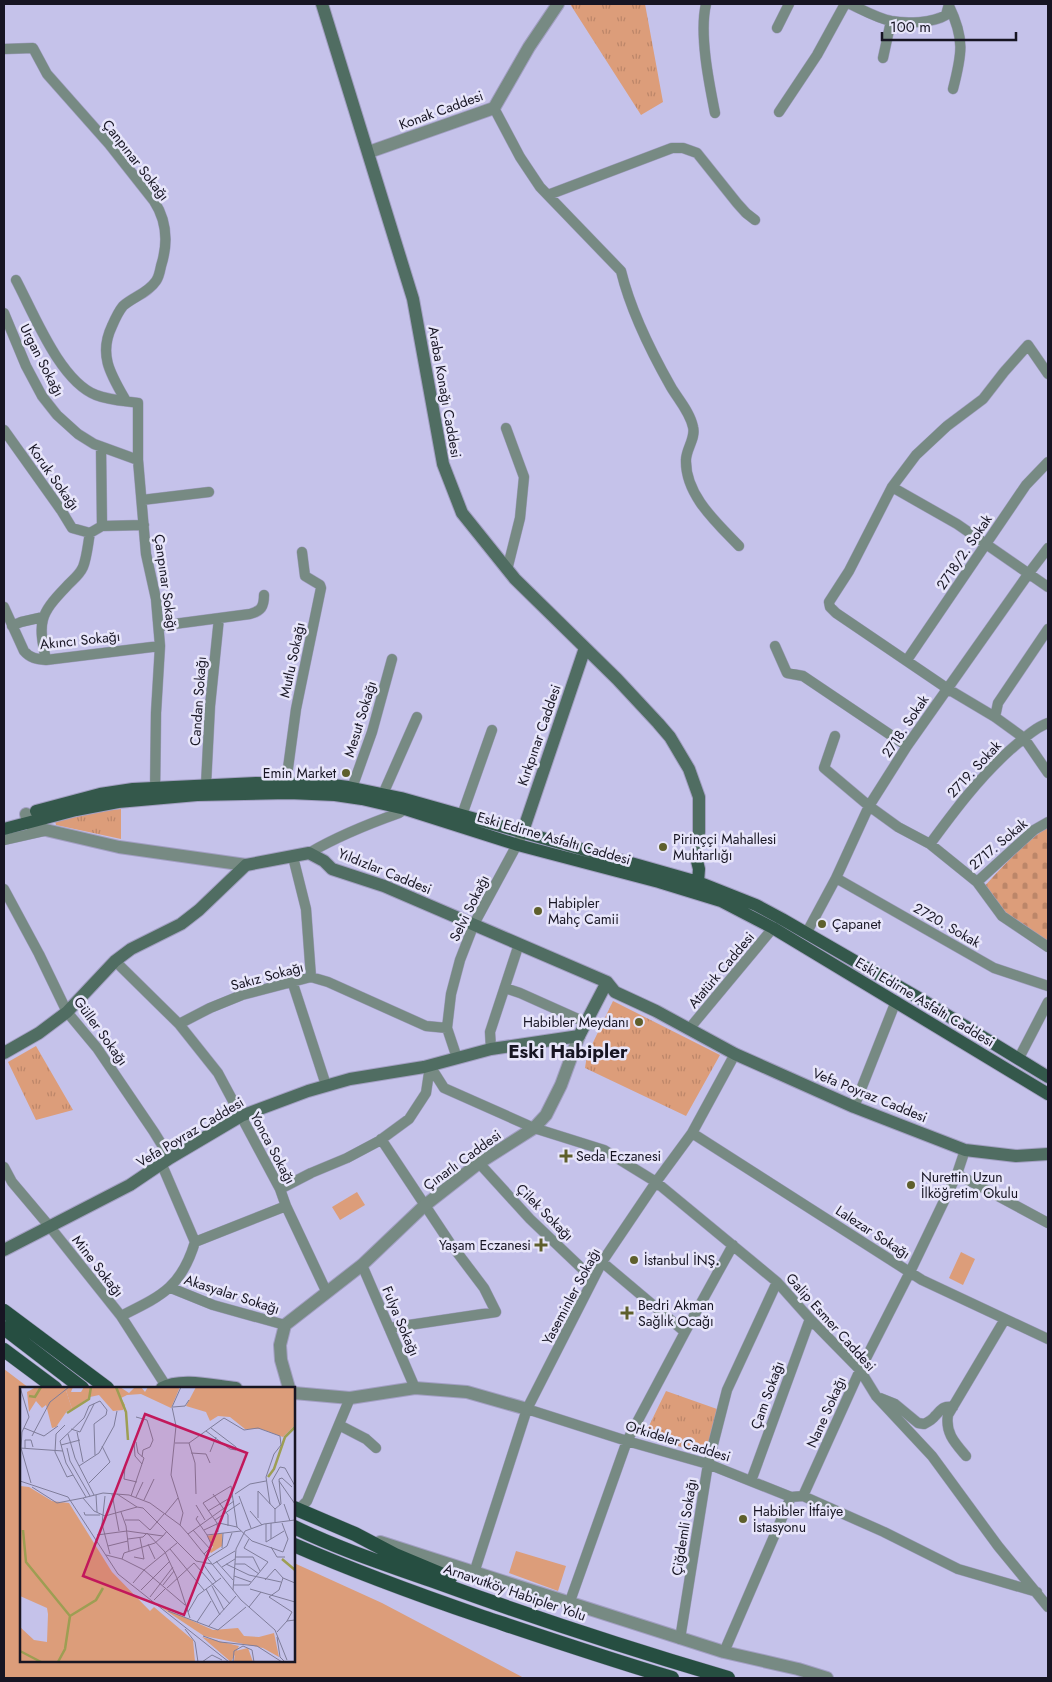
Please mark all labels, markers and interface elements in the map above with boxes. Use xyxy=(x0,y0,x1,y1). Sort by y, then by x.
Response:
scale bar xyxy=(882,10,1016,42)
text: 100 m xyxy=(890,16,931,38)
street label: Konak Caddesi xyxy=(396,85,486,135)
street label: Çanpınar Sokağı xyxy=(98,115,174,205)
street label: Urgan Sokağı xyxy=(15,320,69,400)
street label: Araba Konağı Caddesi xyxy=(424,325,466,459)
street label: Koruk Sokağı xyxy=(24,440,84,514)
street label: 2718/2. Sokak xyxy=(931,510,997,594)
street label: Çanpınar Sokağı xyxy=(149,533,183,633)
street label: Mutlu Sokağı xyxy=(274,620,310,700)
street label: Akıncı Sokağı xyxy=(39,626,121,654)
street label: Candan Sokağı xyxy=(185,656,211,746)
street label: Mesut Sokağı xyxy=(339,678,381,760)
street label: Kırkpınar Caddesi xyxy=(512,682,566,788)
street label: 2718. Sokak xyxy=(877,690,934,761)
street label: 2719. Sokak xyxy=(942,735,1006,802)
place label: Emin Market xyxy=(263,763,337,783)
marker: Emin Market xyxy=(340,767,352,779)
street label: Eski Edirne Asfaltı Caddesi xyxy=(475,806,633,870)
street label: 2717. Sokak xyxy=(965,813,1032,874)
place label: Pirinççi Mahallesi Muhtarlığı xyxy=(673,829,776,865)
marker: Pirinççi Mahallesi Muhtarlığı xyxy=(657,841,669,853)
street label: Yıldızlar Caddesi xyxy=(335,843,435,899)
street label: Selvi Sokağı xyxy=(444,871,494,945)
place label: Habipler Mahç Camii xyxy=(548,893,619,929)
street label: 2720. Sokak xyxy=(910,898,985,953)
marker: Habipler Mahç Camii xyxy=(532,905,544,917)
place label: Çapanet xyxy=(832,914,882,934)
marker: Çapanet xyxy=(816,918,828,930)
street label: Atatürk Caddesi xyxy=(683,928,759,1012)
street label: Eski Edirne Asfaltı Caddesi xyxy=(852,952,998,1052)
street label: Sakız Sokağı xyxy=(228,957,306,995)
street label: Güller Sokağı xyxy=(69,992,133,1070)
place label: Habibler Meydanı xyxy=(523,1012,629,1032)
marker: Habibler Meydanı xyxy=(633,1016,645,1028)
district label: Eski Habipler xyxy=(508,1038,628,1065)
street label: Vefa Poyraz Caddesi xyxy=(810,1063,930,1127)
street label: Vefa Poyraz Caddesi xyxy=(133,1092,247,1172)
street label: Yonca Sokağı xyxy=(246,1108,300,1188)
street label: Çınarlı Caddesi xyxy=(419,1125,505,1195)
place label: Seda Eczanesi xyxy=(576,1146,661,1166)
marker: Seda Eczanesi xyxy=(560,1150,572,1162)
place label: Nurettin Uzun İlköğretim Okulu xyxy=(921,1167,1018,1203)
street label: Çilek Sokağı xyxy=(512,1179,578,1245)
marker: Nurettin Uzun İlköğretim Okulu xyxy=(905,1179,917,1191)
street label: Lalezar Sokağı xyxy=(832,1200,914,1264)
street label: Mine Sokağı xyxy=(67,1231,129,1301)
place label: Yaşam Eczanesi xyxy=(439,1235,531,1255)
marker: Yaşam Eczanesi xyxy=(535,1239,547,1251)
street label: Yaseminler Sokağı xyxy=(537,1244,605,1348)
place label: İstanbul İNŞ. xyxy=(644,1250,719,1270)
marker: İstanbul İNŞ. xyxy=(628,1254,640,1266)
street label: Akasyalar Sokağı xyxy=(182,1269,282,1319)
street label: Galip Esmer Caddesi xyxy=(781,1269,881,1375)
street label: Fulya Sokağı xyxy=(377,1283,425,1359)
place label: Bedri Akman Sağlık Ocağı xyxy=(638,1295,714,1331)
marker: Bedri Akman Sağlık Ocağı xyxy=(620,1306,634,1320)
street label: Çam Sokağı xyxy=(745,1358,789,1432)
street label: Nane Sokağı xyxy=(801,1373,851,1451)
inset map xyxy=(20,1387,295,1662)
street label: Orkideler Caddesi xyxy=(623,1415,733,1467)
street label: Çiğdemli Sokağı xyxy=(666,1477,702,1577)
place label: Habibler İtfaiye İstasyonu xyxy=(753,1501,843,1537)
marker: Habibler İtfaiye İstasyonu xyxy=(737,1513,749,1525)
street label: Arnavutköy Habipler Yolu xyxy=(441,1558,589,1626)

